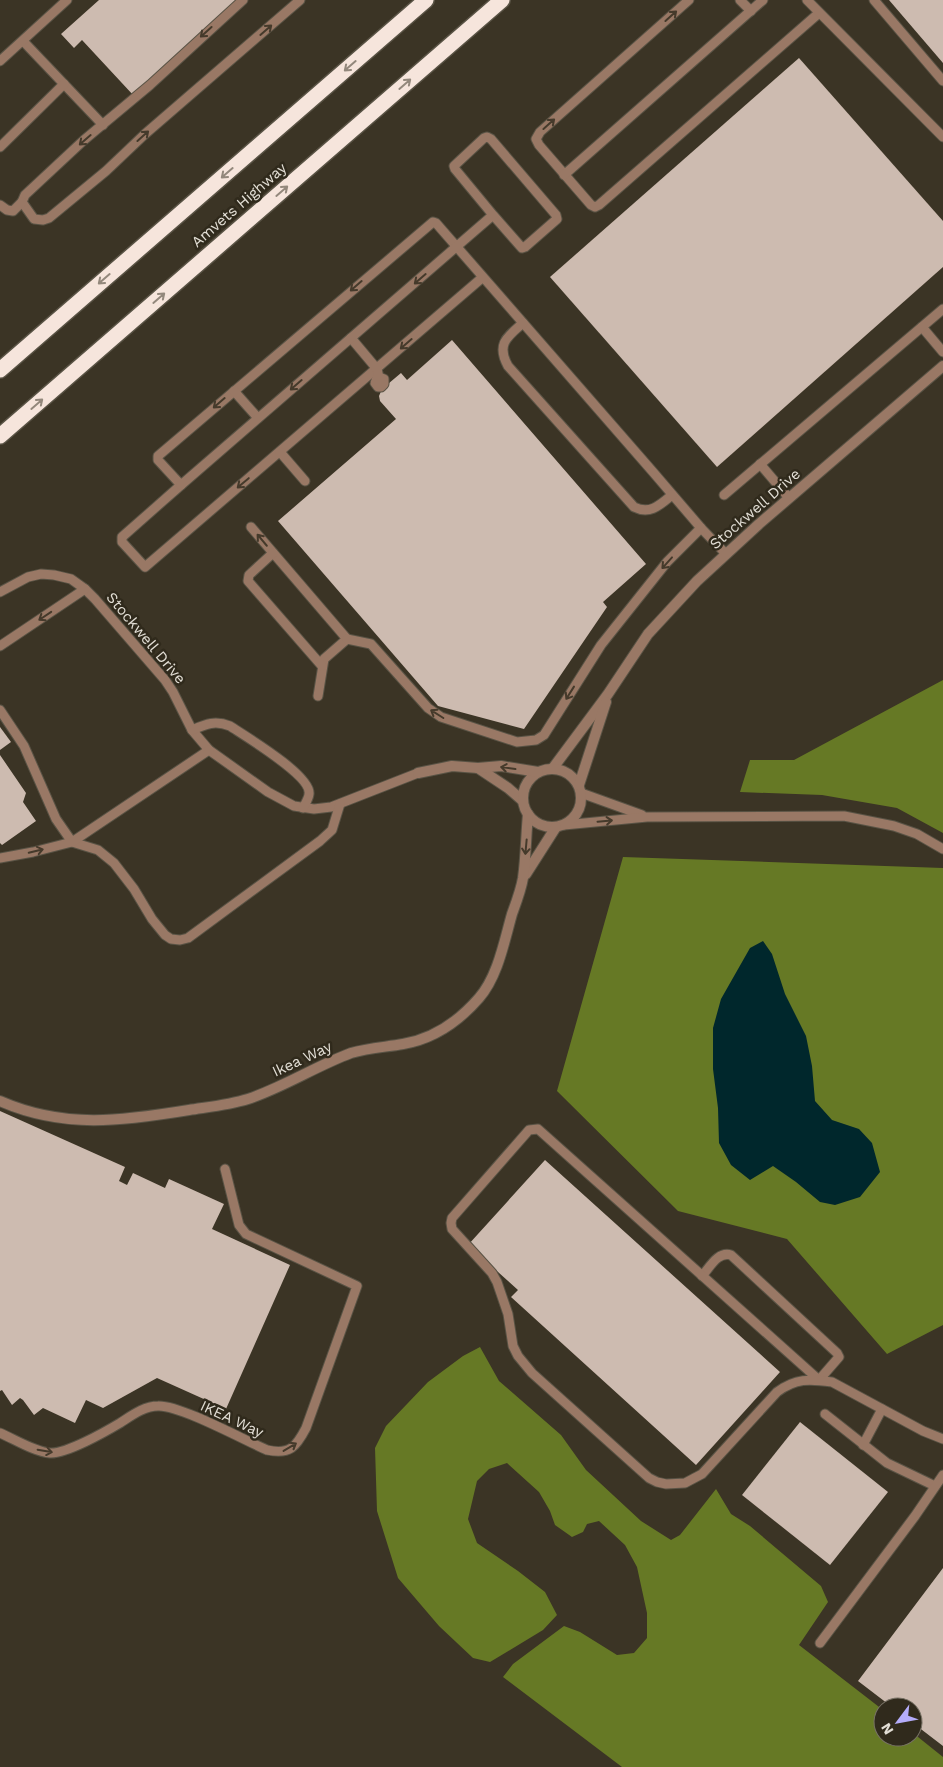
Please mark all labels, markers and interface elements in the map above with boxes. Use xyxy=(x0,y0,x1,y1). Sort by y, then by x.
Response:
one-way arrow xyxy=(664,10,677,22)
one-way arrow xyxy=(260,24,273,36)
one-way arrow xyxy=(200,27,213,38)
one-way arrow xyxy=(343,61,356,72)
one-way arrow xyxy=(398,79,411,90)
one-way arrow xyxy=(543,118,556,129)
one-way arrow xyxy=(137,130,150,142)
one-way arrow xyxy=(78,134,91,145)
street label: Amvets Highway xyxy=(188,159,290,251)
one-way arrow xyxy=(220,167,233,178)
one-way arrow xyxy=(275,186,288,197)
one-way arrow xyxy=(98,274,111,285)
one-way arrow xyxy=(413,274,426,285)
one-way arrow xyxy=(349,281,362,292)
one-way arrow xyxy=(153,292,166,303)
one-way arrow xyxy=(400,338,413,349)
one-way arrow xyxy=(290,380,303,391)
one-way arrow xyxy=(213,398,226,409)
one-way arrow xyxy=(30,399,43,410)
street label: Stockwell Drive xyxy=(706,465,804,553)
one-way arrow xyxy=(237,478,250,489)
one-way arrow xyxy=(257,534,268,547)
one-way arrow xyxy=(662,557,673,570)
street label: Stockwell Drive xyxy=(103,589,189,687)
one-way arrow xyxy=(38,611,52,621)
one-way arrow xyxy=(565,686,575,700)
one-way arrow xyxy=(431,709,445,719)
one-way arrow xyxy=(500,762,516,772)
one-way arrow xyxy=(597,816,613,826)
one-way arrow xyxy=(521,839,530,855)
one-way arrow xyxy=(28,846,44,855)
street label: Ikea Way xyxy=(269,1037,335,1081)
street label: IKEA Way xyxy=(198,1397,267,1442)
one-way arrow xyxy=(283,1442,297,1452)
one-way arrow xyxy=(36,1446,52,1456)
north arrow xyxy=(873,1697,923,1747)
text: N xyxy=(877,1720,897,1738)

